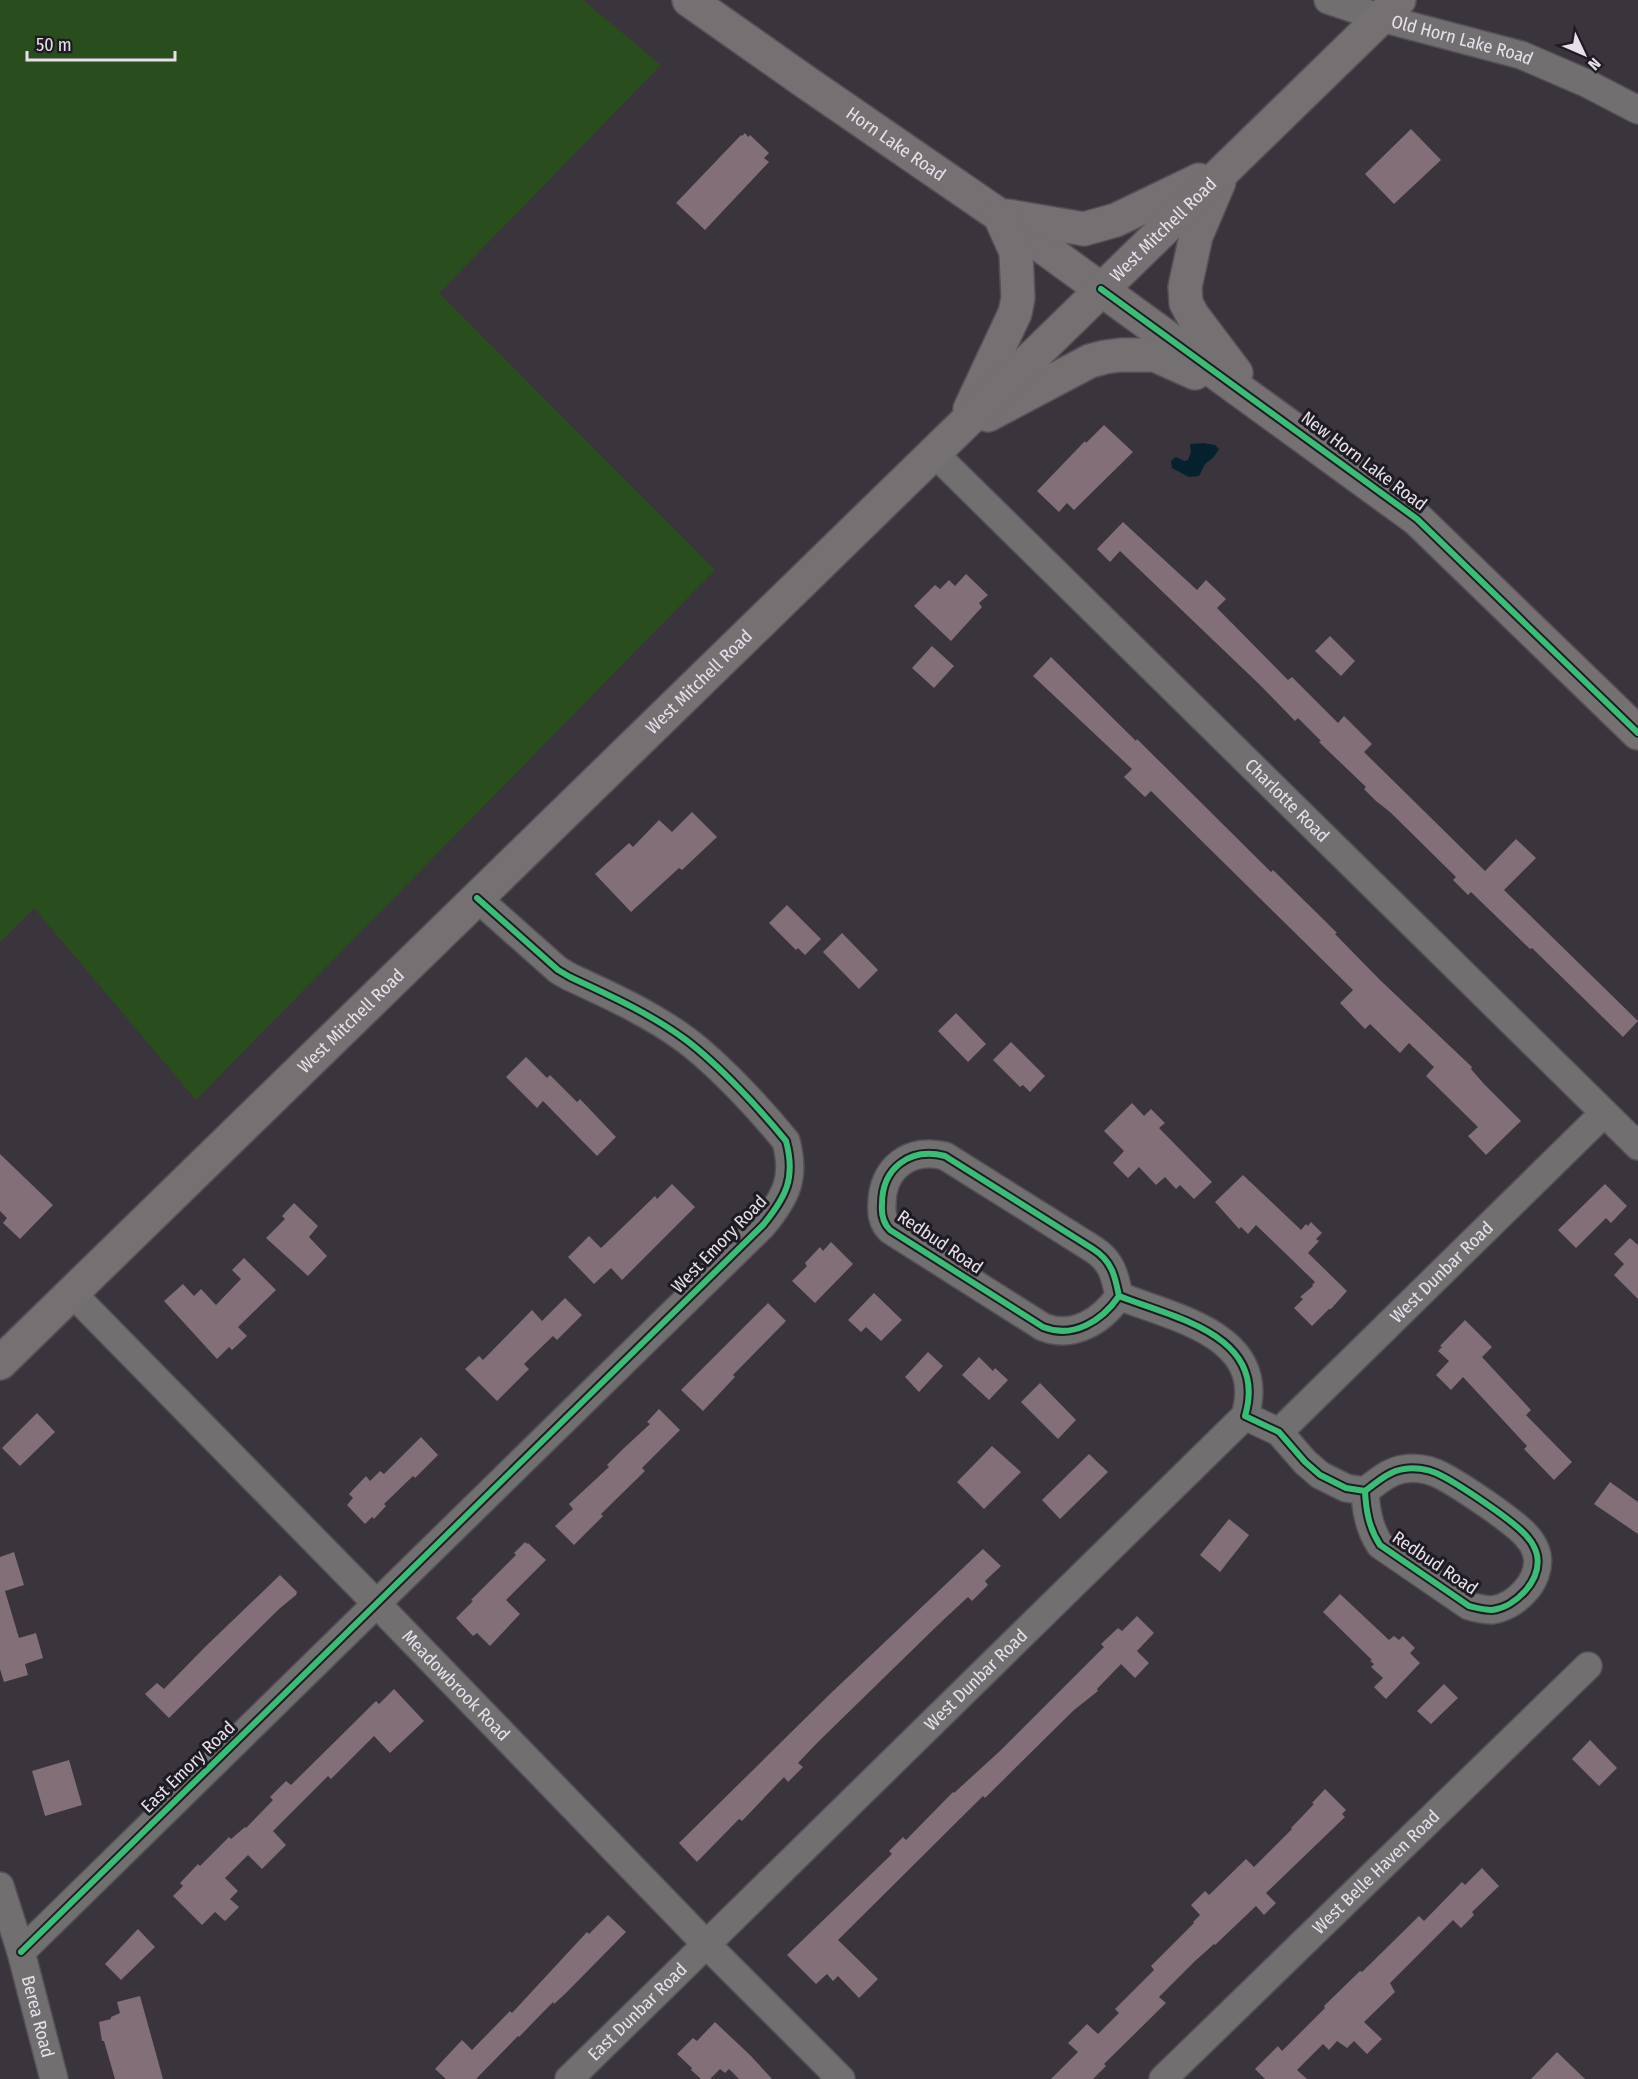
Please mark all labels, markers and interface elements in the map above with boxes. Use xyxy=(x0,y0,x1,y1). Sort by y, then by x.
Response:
street label: Old Horn Lake Road xyxy=(1389,10,1536,70)
scale bar xyxy=(27,24,176,62)
north arrow xyxy=(1554,24,1614,84)
text: 50 m xyxy=(36,34,72,56)
text: N xyxy=(1584,54,1605,74)
street label: Horn Lake Road xyxy=(842,102,950,186)
street label: West Mitchell Road xyxy=(1105,173,1221,287)
street label: New Horn Lake Road xyxy=(1297,407,1431,515)
street label: West Mitchell Road xyxy=(641,625,757,739)
street label: Charlotte Road xyxy=(1240,754,1334,847)
street label: West Mitchell Road xyxy=(293,964,409,1078)
street label: West Emory Road xyxy=(667,1191,771,1297)
street label: Redbud Road xyxy=(893,1205,987,1279)
street label: West Dunbar Road xyxy=(1386,1217,1498,1328)
street label: Redbud Road xyxy=(1388,1526,1482,1600)
street label: West Dunbar Road xyxy=(920,1625,1032,1735)
street label: Meadowbrook Road xyxy=(397,1626,514,1745)
street label: East Emory Road xyxy=(136,1717,240,1817)
street label: West Belle Haven Road xyxy=(1308,1805,1444,1939)
street label: East Dunbar Road xyxy=(583,1958,692,2065)
street label: Berea Road xyxy=(17,1973,59,2060)

